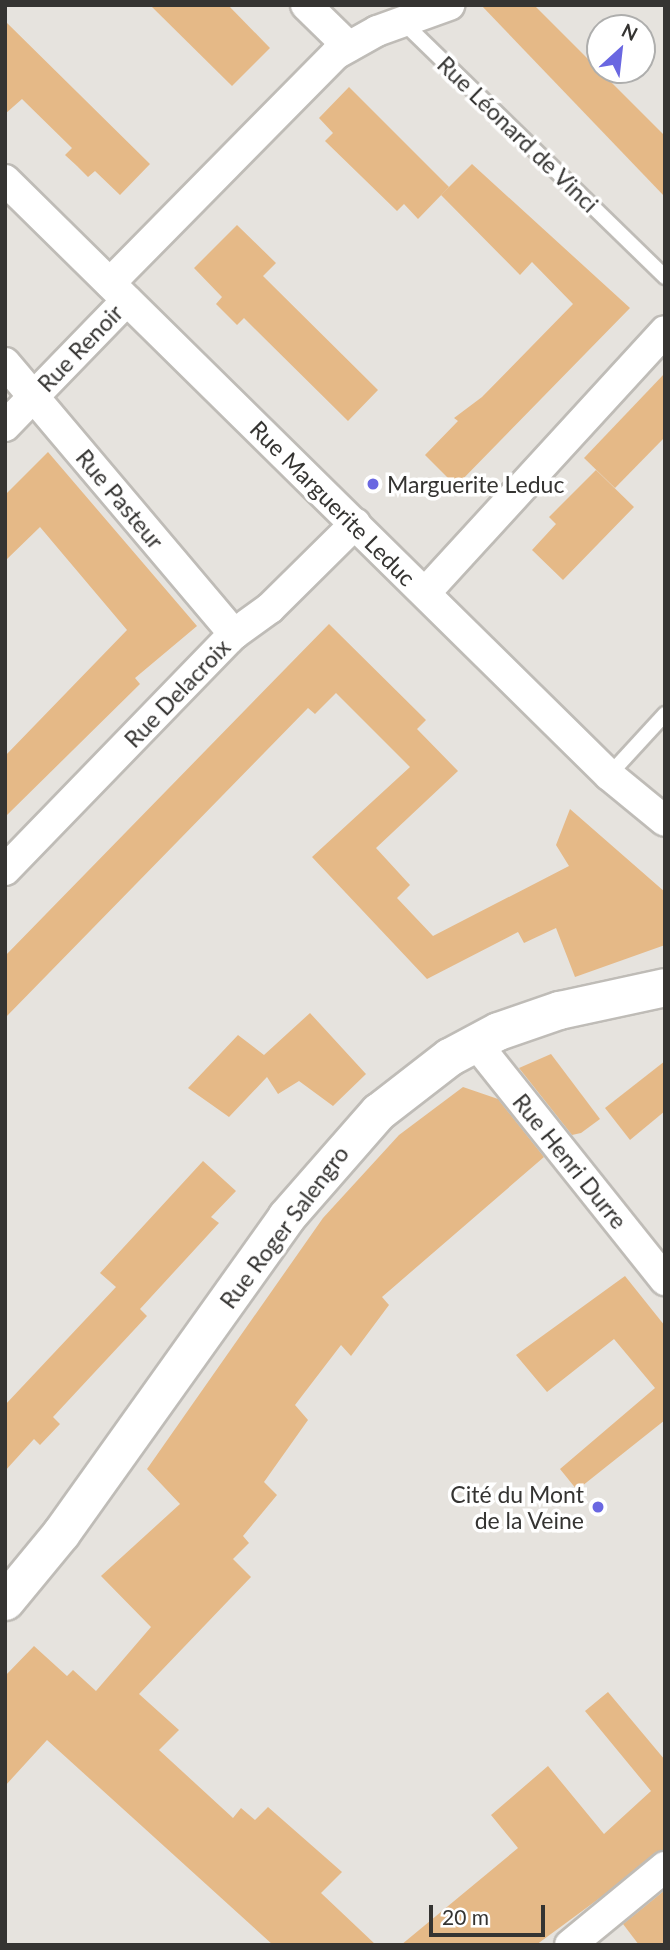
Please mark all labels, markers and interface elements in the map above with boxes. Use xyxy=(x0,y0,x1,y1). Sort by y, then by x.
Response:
north arrow xyxy=(586,14,656,84)
text: N xyxy=(618,18,642,45)
street label: Rue Léonard de Vinci xyxy=(432,50,604,218)
street label: Rue Renoir xyxy=(32,299,128,397)
street label: Rue Marguerite Leduc xyxy=(245,415,421,591)
street label: Rue Pasteur xyxy=(70,444,170,554)
place label: Marguerite Leduc xyxy=(387,470,564,498)
marker: Marguerite Leduc xyxy=(365,476,381,492)
street label: Rue Delacroix xyxy=(118,633,236,753)
street label: Rue Henri Durre xyxy=(507,1088,633,1234)
street label: Rue Roger Salengro xyxy=(214,1140,354,1314)
place label: Cité du Mont de la Veine xyxy=(450,1480,584,1534)
marker: Cité du Mont de la Veine xyxy=(590,1499,606,1515)
scale bar xyxy=(432,1890,548,1934)
text: 20 m xyxy=(442,1904,489,1929)

